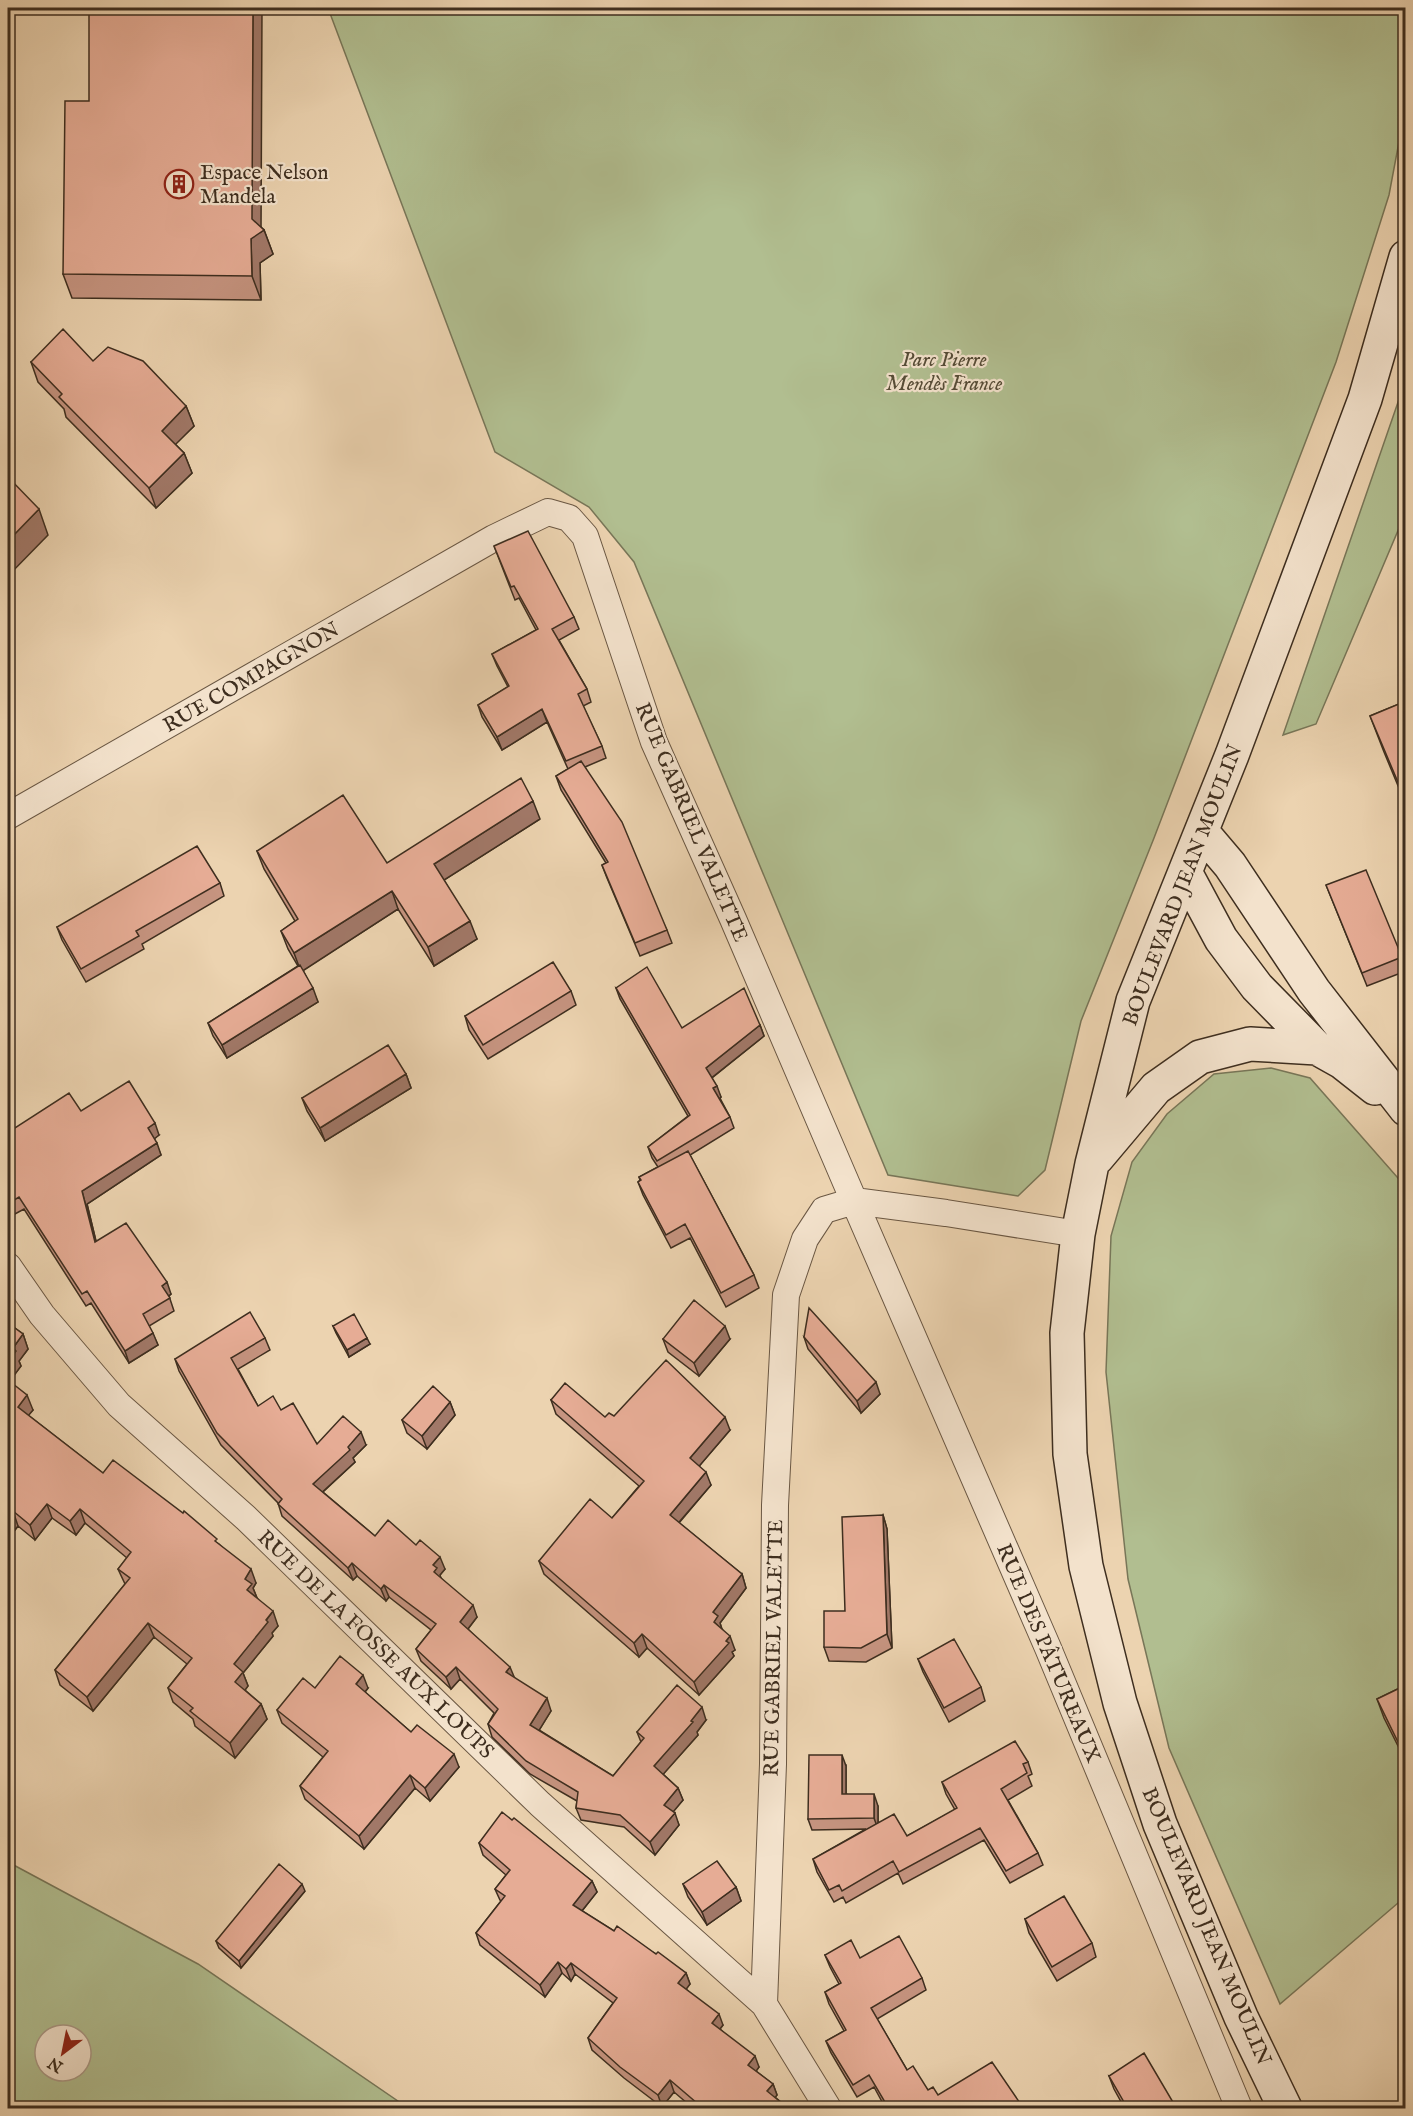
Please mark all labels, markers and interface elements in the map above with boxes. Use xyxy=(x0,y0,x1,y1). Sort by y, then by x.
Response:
place label: Espace Nelson Mandela xyxy=(200,160,328,211)
building icon: Espace Nelson Mandela xyxy=(163,168,195,200)
park label: Parc Pierre Mendès France xyxy=(886,347,1002,398)
street label: RUE COMPAGNON xyxy=(159,617,345,740)
street label: RUE GABRIEL VALETTE xyxy=(628,699,753,946)
street label: BOULEVARD JEAN MOULIN xyxy=(1117,741,1250,1030)
street label: RUE GABRIEL VALETTE xyxy=(759,1519,790,1777)
street label: RUE DE LA FOSSE AUX LOUPS xyxy=(251,1525,499,1765)
street label: RUE DES PÂTUREAUX xyxy=(989,1540,1107,1767)
street label: BOULEVARD JEAN MOULIN xyxy=(1135,1784,1276,2070)
north arrow xyxy=(33,2023,93,2083)
text: N xyxy=(45,2052,68,2077)

